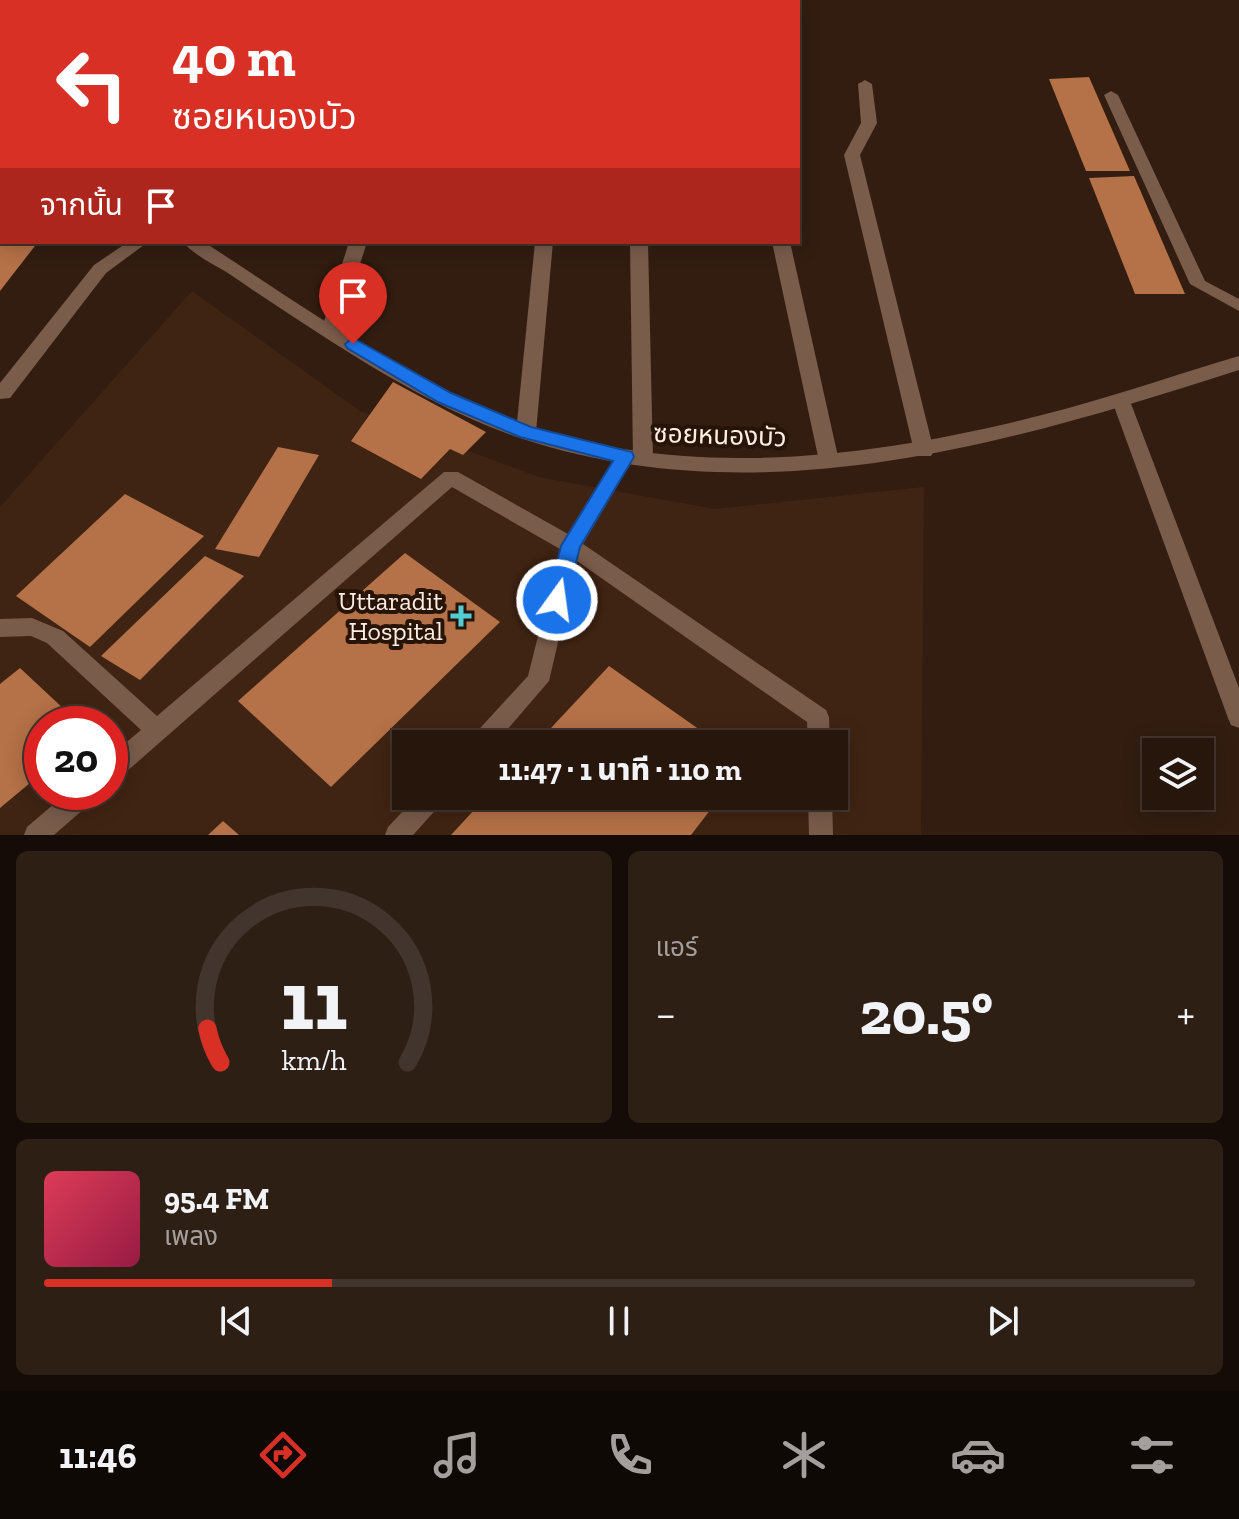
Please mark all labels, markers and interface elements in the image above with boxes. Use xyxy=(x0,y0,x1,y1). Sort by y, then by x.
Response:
text: 40 m xyxy=(172,23,296,90)
icon: left xyxy=(40,32,144,136)
text: ซอยหนองบัว xyxy=(172,95,357,138)
icon: arrive xyxy=(139,184,183,228)
text: จากนั้น xyxy=(40,187,123,223)
pin xyxy=(319,262,387,344)
icon: arrive xyxy=(331,274,375,318)
street label: ซอยหนองบัว xyxy=(653,417,787,453)
position arrow xyxy=(515,558,599,642)
place label: Uttaradit Hospital xyxy=(338,585,443,647)
marker: Uttaradit Hospital xyxy=(450,605,472,627)
speed limit sign: 20 xyxy=(24,706,128,810)
map controls xyxy=(1142,738,1214,810)
button: layers xyxy=(1142,738,1214,810)
text: 11:47 · 1 นาที · 110 m xyxy=(498,752,742,788)
text: แอร์ xyxy=(656,931,698,963)
text: 11 xyxy=(280,950,347,1050)
text: 20.5° xyxy=(860,977,993,1049)
text: − xyxy=(656,987,676,1040)
text: + xyxy=(1176,987,1195,1040)
text: km/h xyxy=(281,1043,346,1077)
text: 95.4 FM xyxy=(164,1181,269,1217)
text: เพลง xyxy=(164,1220,218,1252)
icon: previous xyxy=(214,1299,258,1343)
icon: pause xyxy=(597,1299,641,1343)
icon: next xyxy=(981,1299,1025,1343)
icon: directions xyxy=(255,1427,311,1483)
icon: music xyxy=(429,1427,485,1483)
icon: phone xyxy=(602,1427,658,1483)
icon: climate xyxy=(776,1427,832,1483)
icon: car xyxy=(950,1427,1006,1483)
icon: filters xyxy=(1124,1427,1180,1483)
text: 11:46 xyxy=(59,1434,137,1477)

